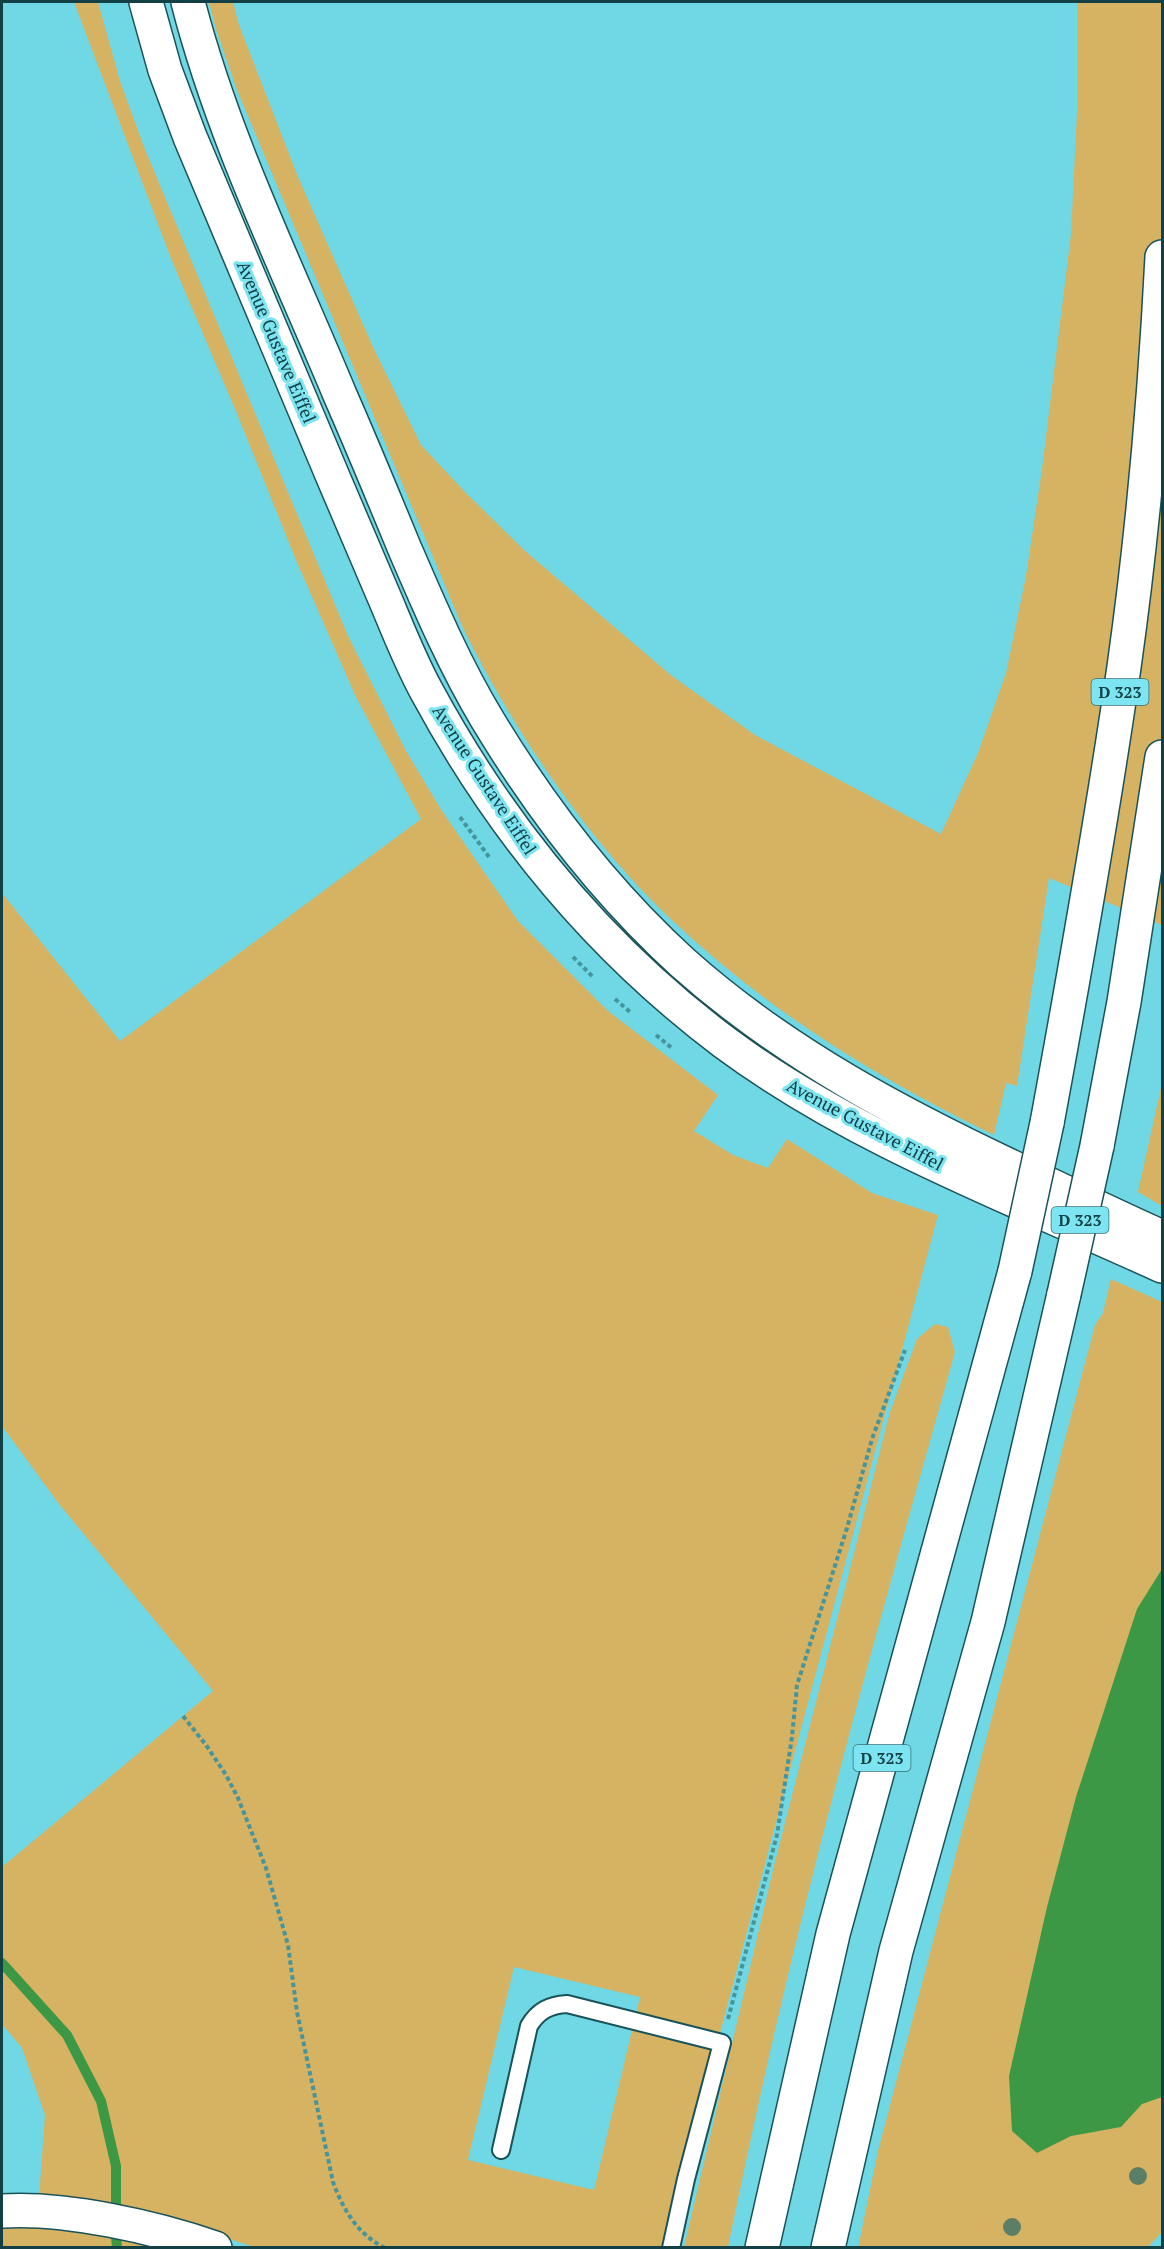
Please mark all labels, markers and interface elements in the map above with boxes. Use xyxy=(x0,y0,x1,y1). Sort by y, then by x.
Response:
street label: Avenue Gustave Eiffel xyxy=(232,257,322,426)
road number: D 323 xyxy=(1092,679,1148,705)
street label: Avenue Gustave Eiffel xyxy=(427,700,542,859)
street label: Avenue Gustave Eiffel xyxy=(783,1073,948,1176)
road number: D 323 xyxy=(1052,1207,1108,1233)
road number: D 323 xyxy=(854,1745,910,1771)

